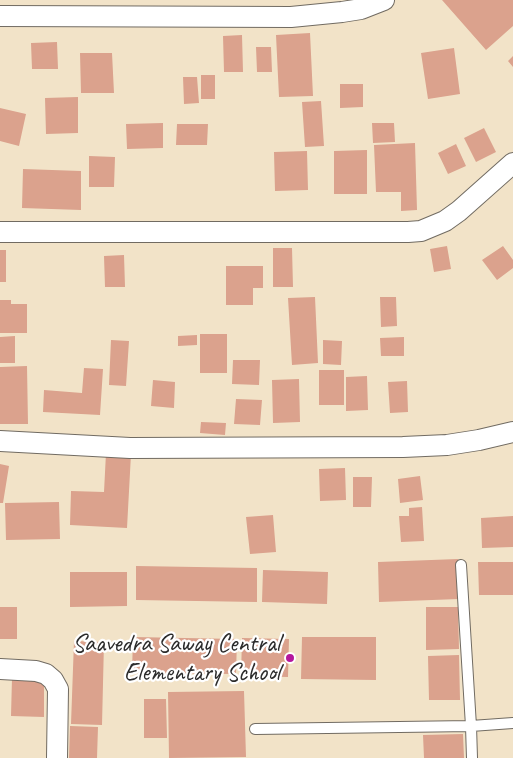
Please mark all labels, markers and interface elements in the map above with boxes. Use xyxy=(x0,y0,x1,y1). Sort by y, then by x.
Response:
place label: Saavedra Saway Central Elementary School xyxy=(72,629,280,688)
marker: Saavedra Saway Central Elementary School xyxy=(284,652,296,664)

